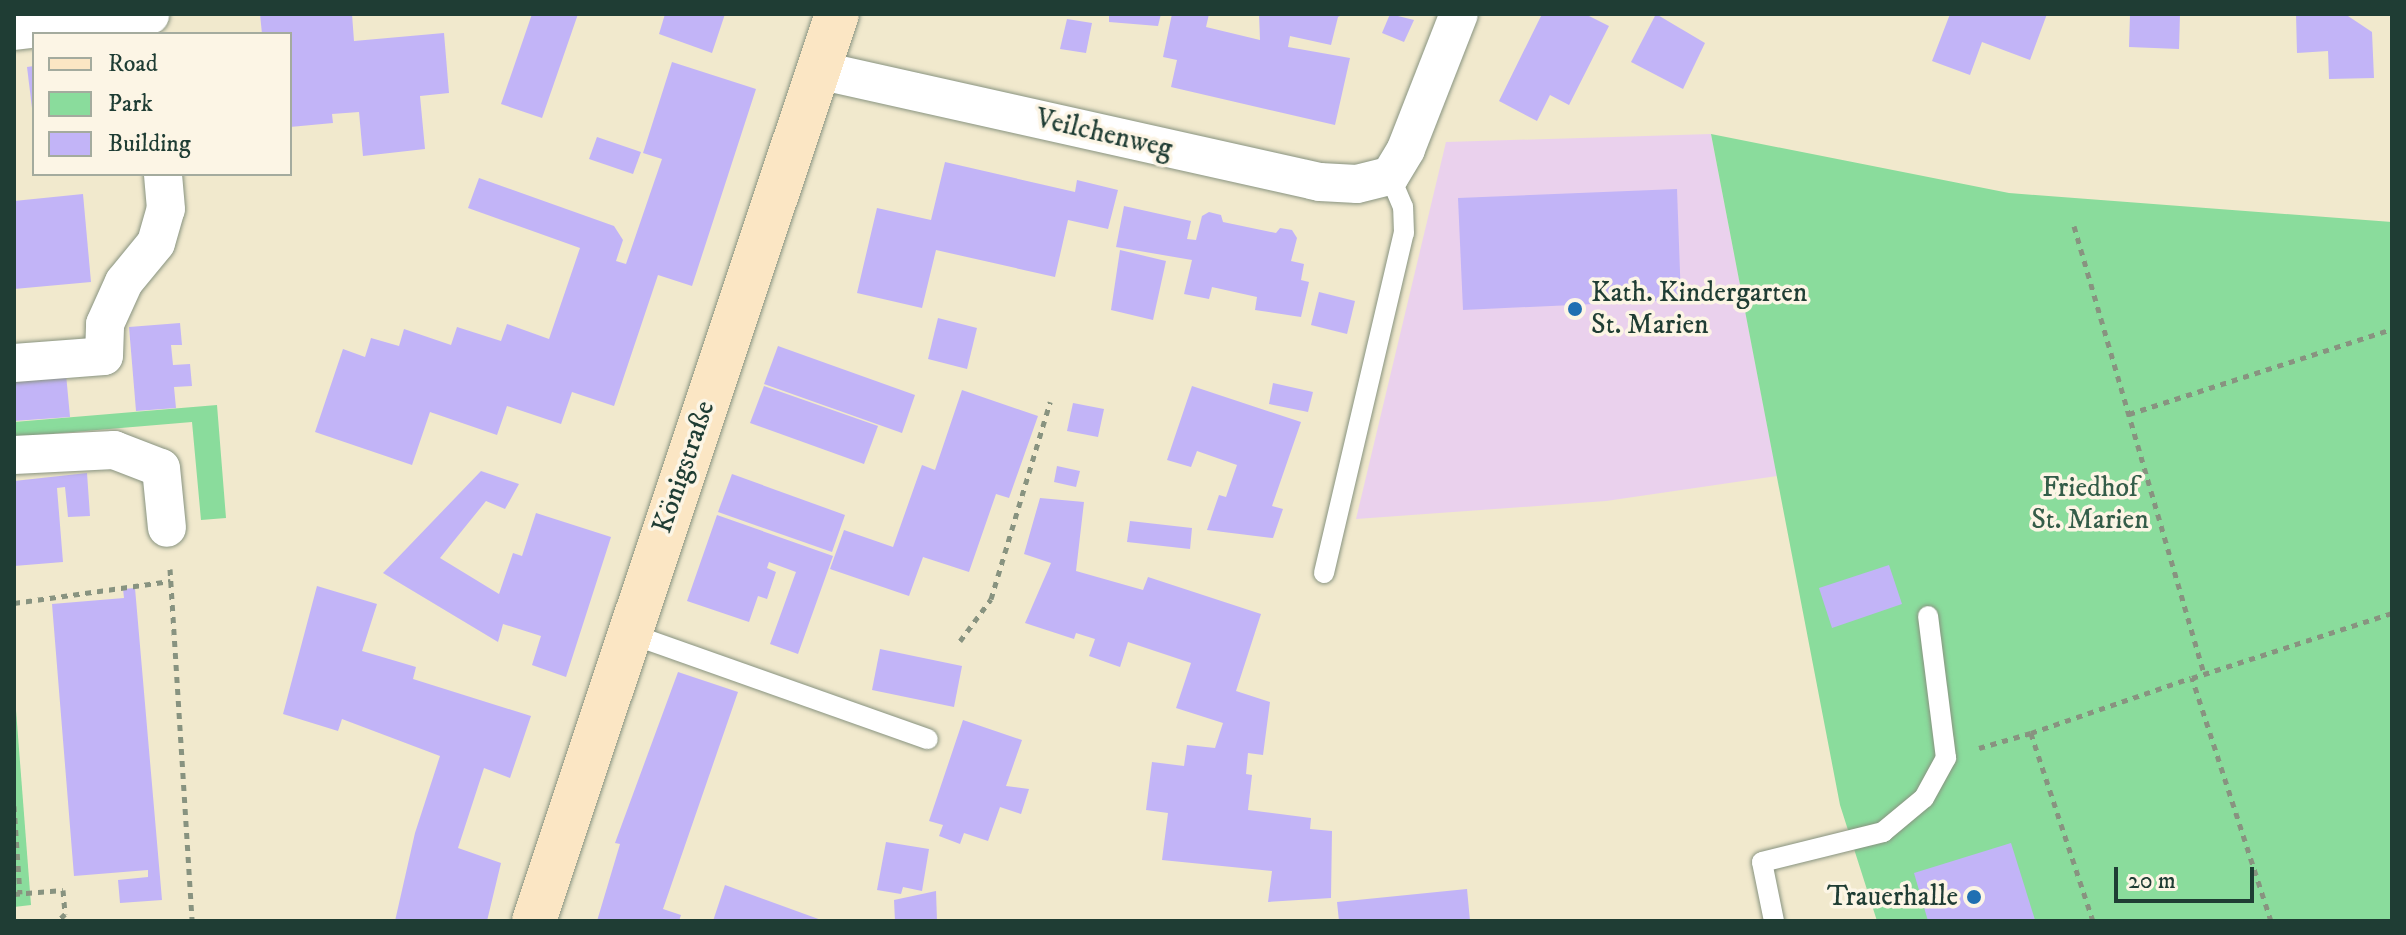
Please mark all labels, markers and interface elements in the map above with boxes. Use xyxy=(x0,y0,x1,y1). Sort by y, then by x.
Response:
legend xyxy=(32,32,292,176)
text: Road xyxy=(108,49,158,79)
text: Park xyxy=(108,89,153,119)
street label: Veilchenweg xyxy=(1032,102,1176,166)
text: Building xyxy=(108,129,191,159)
place label: Kath. Kindergarten St. Marien xyxy=(1591,276,1807,342)
marker: Kath. Kindergarten St. Marien xyxy=(1566,300,1584,318)
street label: Königstraße xyxy=(646,396,722,538)
park label: Friedhof St. Marien xyxy=(2031,471,2149,537)
scale bar xyxy=(2118,851,2258,901)
text: 20 m xyxy=(2128,866,2176,896)
place label: Trauerhalle xyxy=(1827,880,1958,914)
marker: Trauerhalle xyxy=(1965,888,1983,906)

